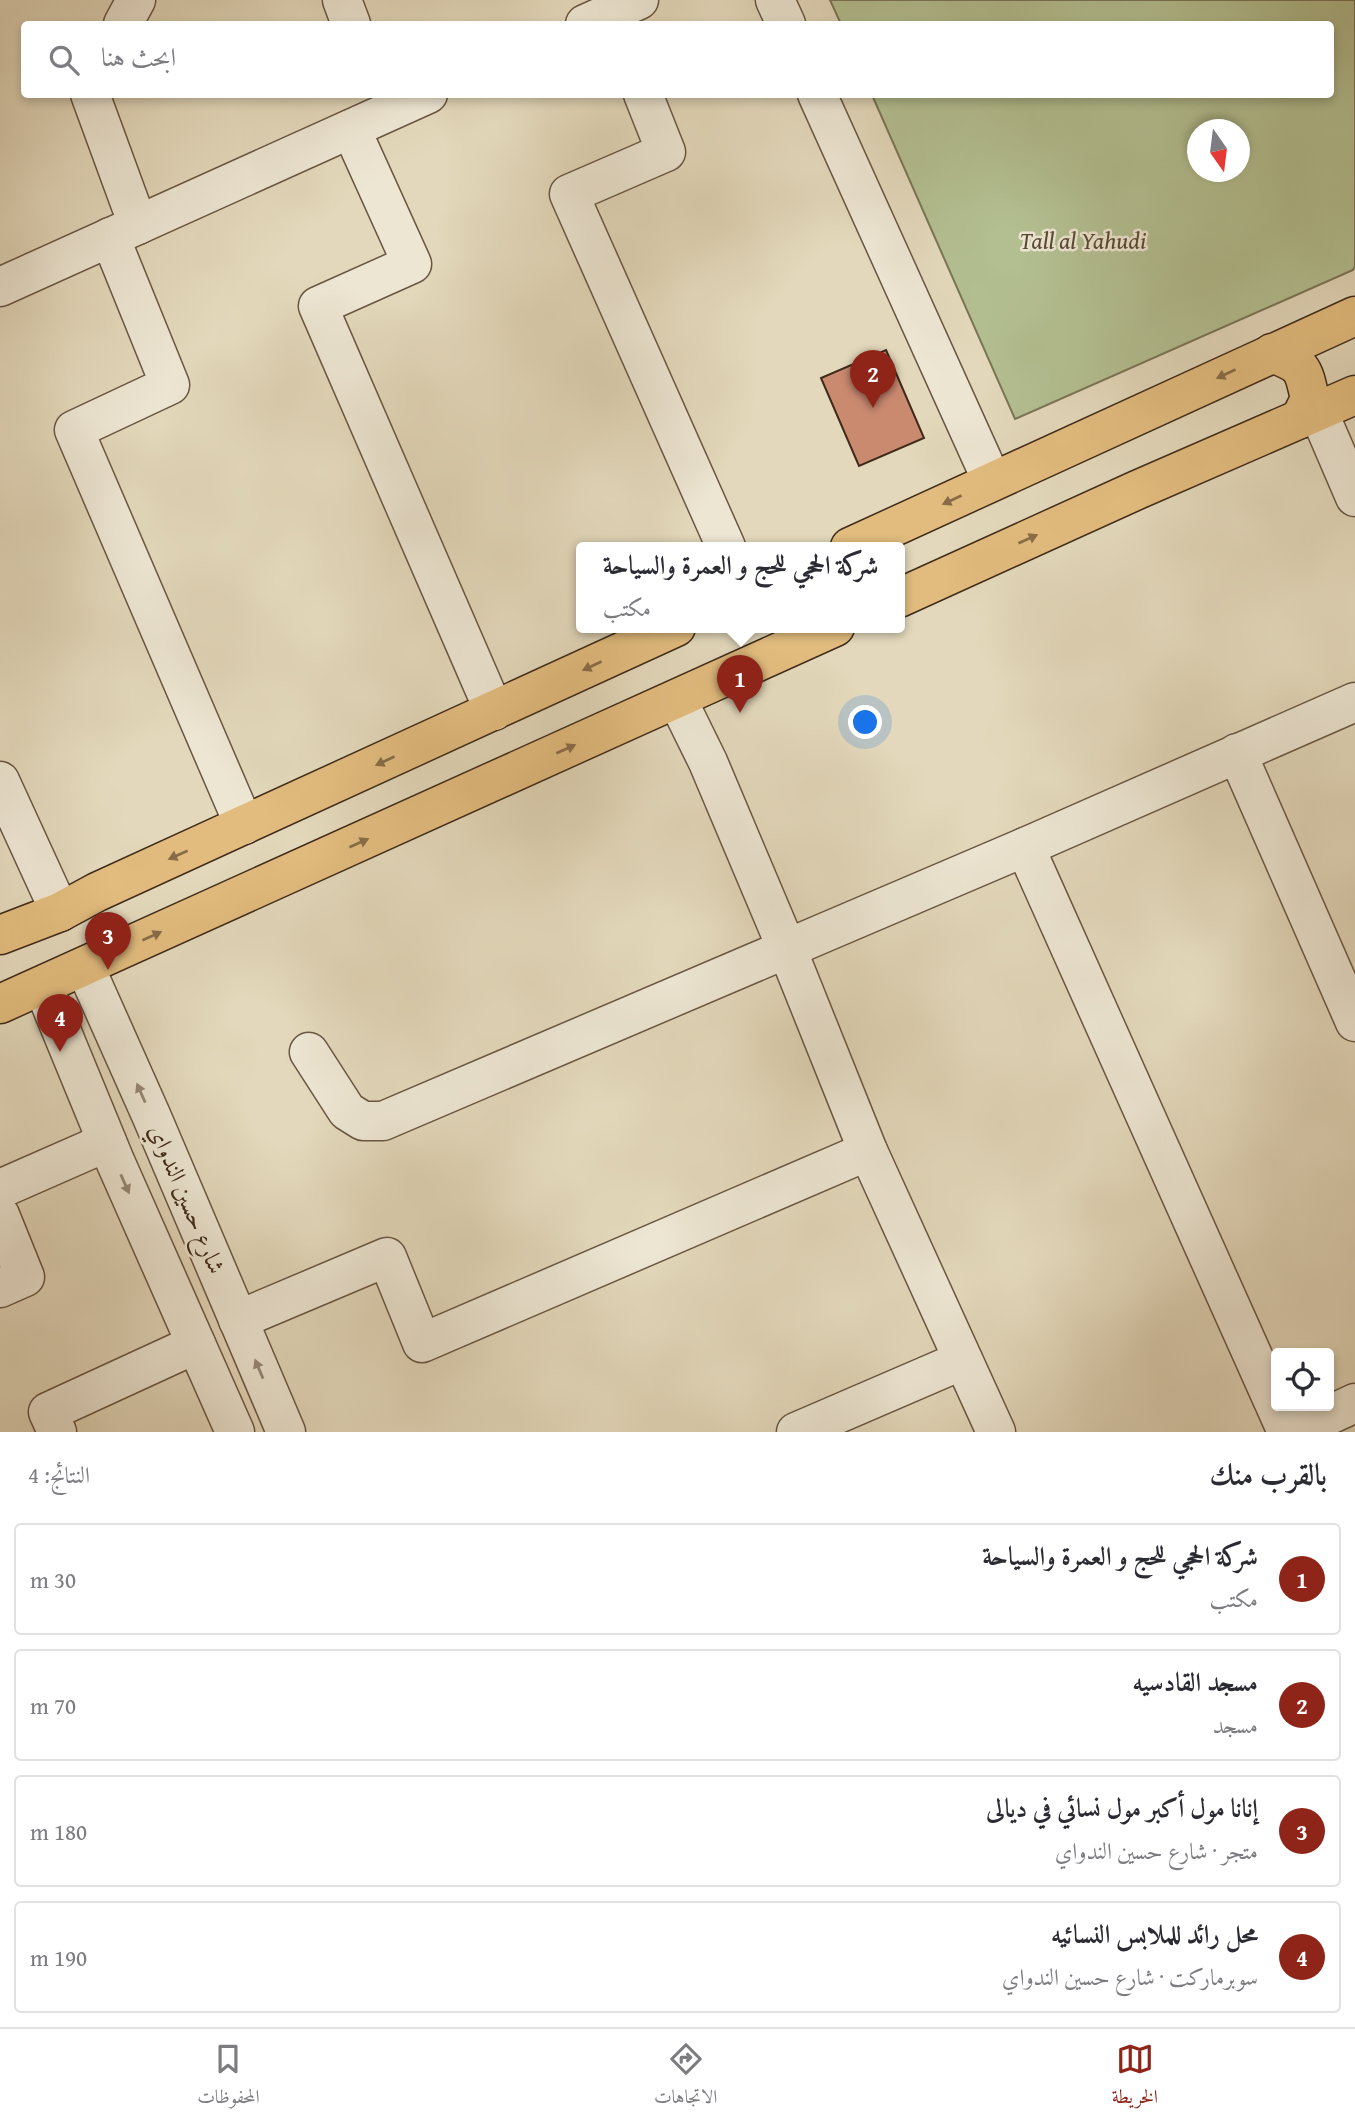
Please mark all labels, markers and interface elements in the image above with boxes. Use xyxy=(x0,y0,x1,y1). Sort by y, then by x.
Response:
search box xyxy=(21,21,1334,98)
text: ابحث هنا xyxy=(101,37,176,76)
icon: search xyxy=(45,41,83,79)
north arrow xyxy=(1187,119,1250,182)
park label: Tall al Yahudi xyxy=(1020,223,1146,258)
pin: 2 xyxy=(850,350,896,408)
one-way arrow xyxy=(1216,368,1236,380)
one-way arrow xyxy=(942,494,962,505)
one-way arrow xyxy=(1018,533,1038,545)
popup xyxy=(576,542,905,633)
text: شركة الحجي للحج و العمرة والسياحة xyxy=(603,545,878,584)
text: مكتب xyxy=(603,591,651,624)
pin: 1 xyxy=(717,655,763,713)
one-way arrow xyxy=(581,661,602,672)
your location xyxy=(848,705,882,739)
one-way arrow xyxy=(556,743,576,755)
one-way arrow xyxy=(375,755,395,767)
one-way arrow xyxy=(349,837,369,849)
one-way arrow xyxy=(168,850,188,861)
pin: 3 xyxy=(85,912,131,970)
one-way arrow xyxy=(142,931,162,942)
pin: 4 xyxy=(37,994,83,1052)
one-way arrow xyxy=(135,1082,146,1103)
street label: شارع حسين الندواي xyxy=(137,1119,235,1280)
one-way arrow xyxy=(120,1174,131,1195)
map controls xyxy=(1271,1348,1334,1411)
button: locate xyxy=(1271,1348,1334,1411)
one-way arrow xyxy=(254,1358,265,1379)
text: بالقرب منك xyxy=(1210,1452,1327,1496)
text: النتائج: 4 xyxy=(28,1458,90,1491)
text: شركة الحجي للحج و العمرة والسياحة xyxy=(982,1536,1258,1575)
text: 30 m xyxy=(30,1563,76,1596)
text: 1 xyxy=(1296,1563,1308,1596)
text: مكتب xyxy=(1210,1582,1258,1615)
text: مسجد القادسيه xyxy=(1133,1662,1258,1701)
text: 70 m xyxy=(30,1689,76,1722)
text: 2 xyxy=(1296,1689,1308,1722)
text: مسجد xyxy=(1213,1708,1258,1741)
text: إنانا مول أكبر مول نسائي في ديالى xyxy=(986,1788,1258,1827)
text: 180 m xyxy=(30,1815,87,1848)
text: 3 xyxy=(1296,1815,1308,1848)
text: متجر · شارع حسين الندواي xyxy=(1055,1834,1258,1867)
text: محل رائد للملابس النسائيه xyxy=(1051,1914,1258,1953)
text: 190 m xyxy=(30,1941,87,1974)
text: 4 xyxy=(1296,1941,1308,1974)
text: سوبرماركت · شارع حسين الندواي xyxy=(1002,1960,1258,1993)
tab: المحفوظات xyxy=(197,2040,260,2115)
tab: الاتجاهات xyxy=(654,2040,717,2115)
tab: الخريطة xyxy=(1112,2040,1158,2115)

